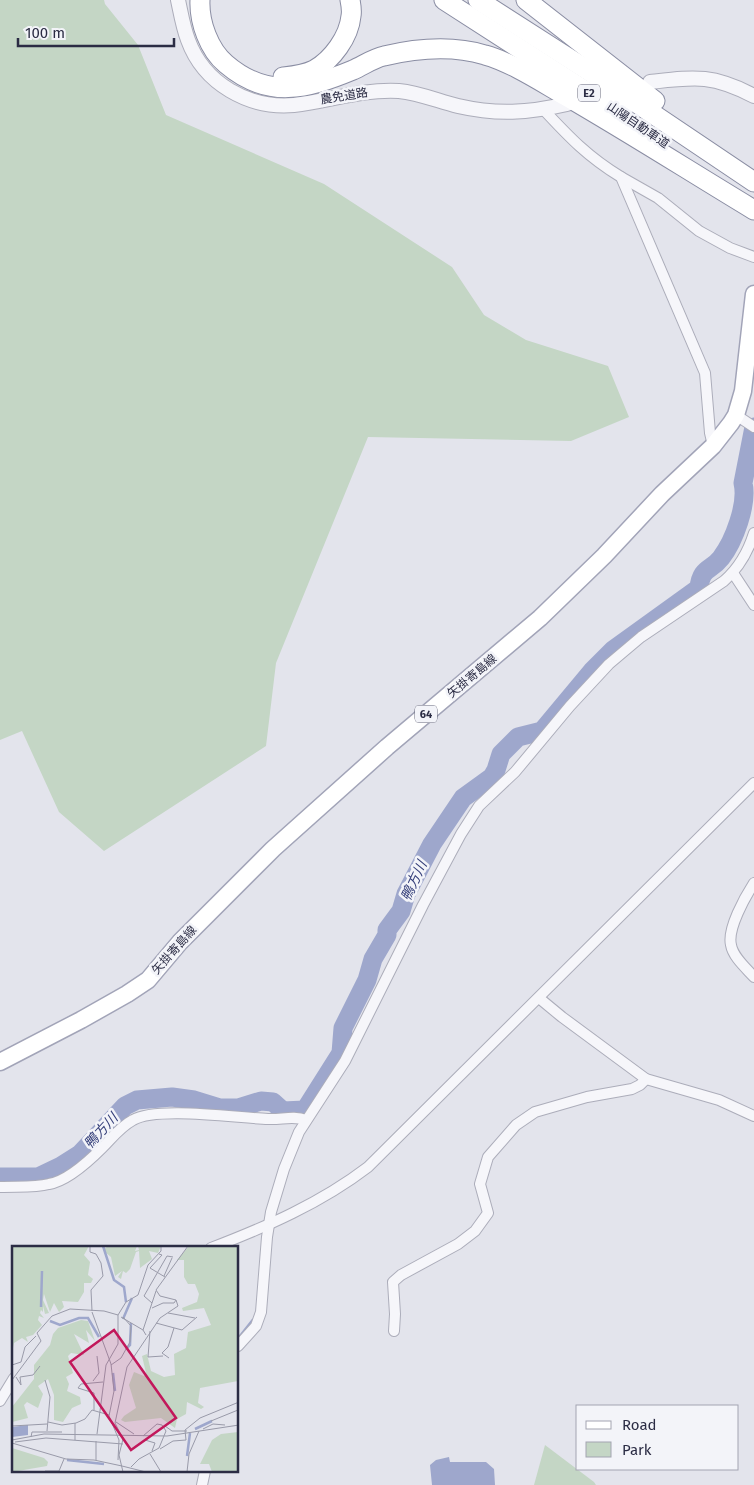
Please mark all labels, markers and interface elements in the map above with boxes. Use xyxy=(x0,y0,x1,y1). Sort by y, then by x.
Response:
scale bar xyxy=(18,15,174,47)
text: 100 m xyxy=(25,24,65,42)
street label: 農免道路 xyxy=(319,85,369,107)
road number: E2 xyxy=(578,85,600,102)
street label: 山陽自動車道 xyxy=(604,99,672,151)
street label: 矢掛寄島線 xyxy=(445,651,499,701)
road number: 64 xyxy=(415,706,437,722)
water label: 鴨方川 xyxy=(397,857,431,904)
street label: 矢掛寄島線 xyxy=(149,923,199,977)
water label: 鴨方川 xyxy=(80,1108,123,1152)
inset map xyxy=(12,1246,239,1472)
legend xyxy=(576,1405,739,1470)
text: Road xyxy=(622,1416,657,1434)
text: Park xyxy=(622,1441,652,1459)

